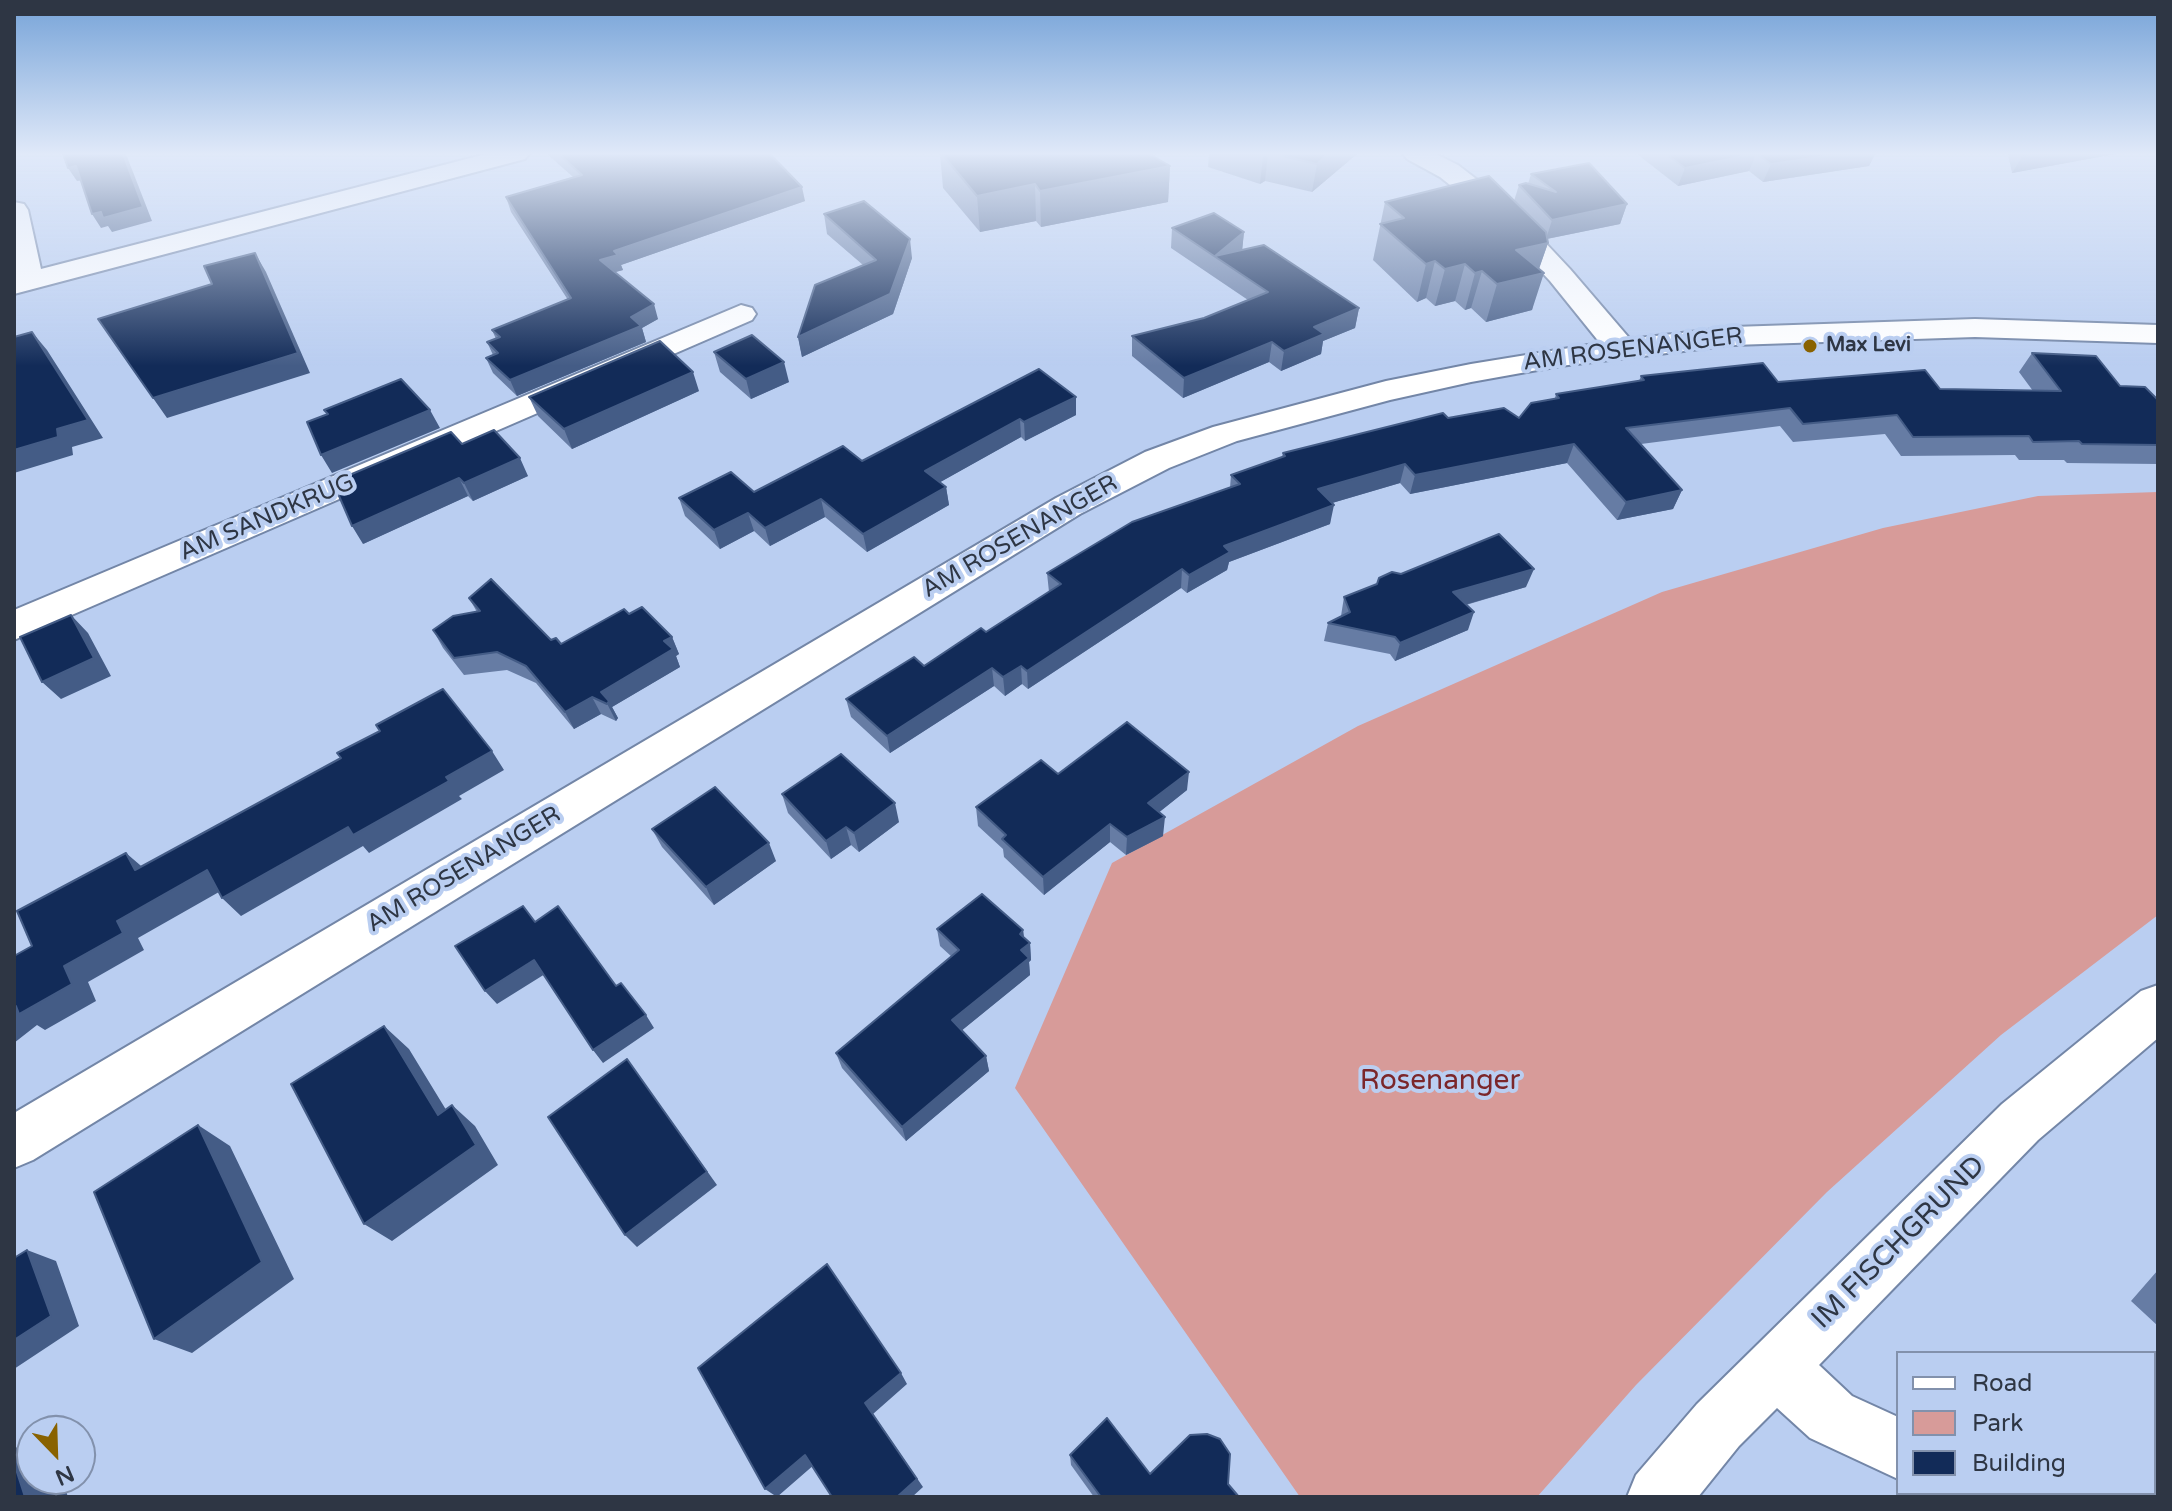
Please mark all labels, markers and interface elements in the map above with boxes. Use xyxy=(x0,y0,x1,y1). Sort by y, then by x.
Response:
street label: AM ROSENANGER xyxy=(1522,322,1744,378)
place label: Max Levi xyxy=(1826,334,1911,358)
marker: Max Levi xyxy=(1801,337,1819,355)
street label: AM SANDKRUG xyxy=(175,468,359,568)
street label: AM ROSENANGER xyxy=(917,469,1123,605)
street label: AM ROSENANGER xyxy=(362,801,566,939)
park label: Rosenanger xyxy=(1360,1065,1520,1099)
street label: IM FISCHGRUND xyxy=(1805,1149,1993,1337)
legend xyxy=(1896,1351,2156,1495)
text: Road xyxy=(1972,1369,2032,1398)
text: Park xyxy=(1972,1409,2023,1438)
north arrow xyxy=(16,1415,96,1495)
text: Building xyxy=(1972,1449,2066,1478)
text: N xyxy=(51,1460,78,1491)

